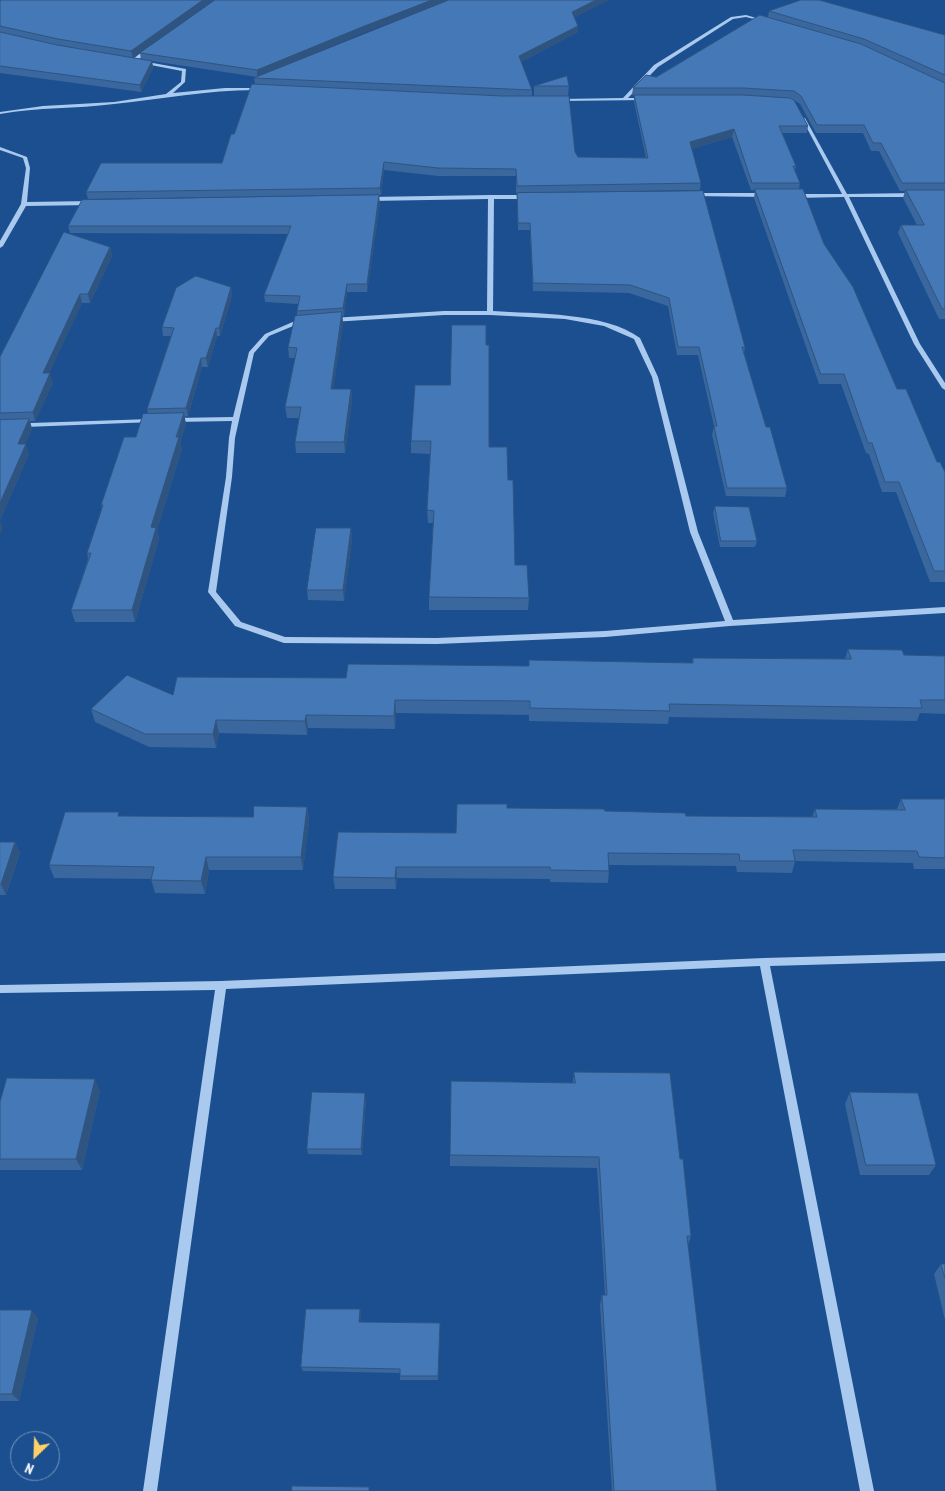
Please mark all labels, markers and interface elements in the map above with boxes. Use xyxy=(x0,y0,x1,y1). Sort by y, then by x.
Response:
north arrow xyxy=(10,1431,60,1481)
text: N xyxy=(22,1459,36,1479)

